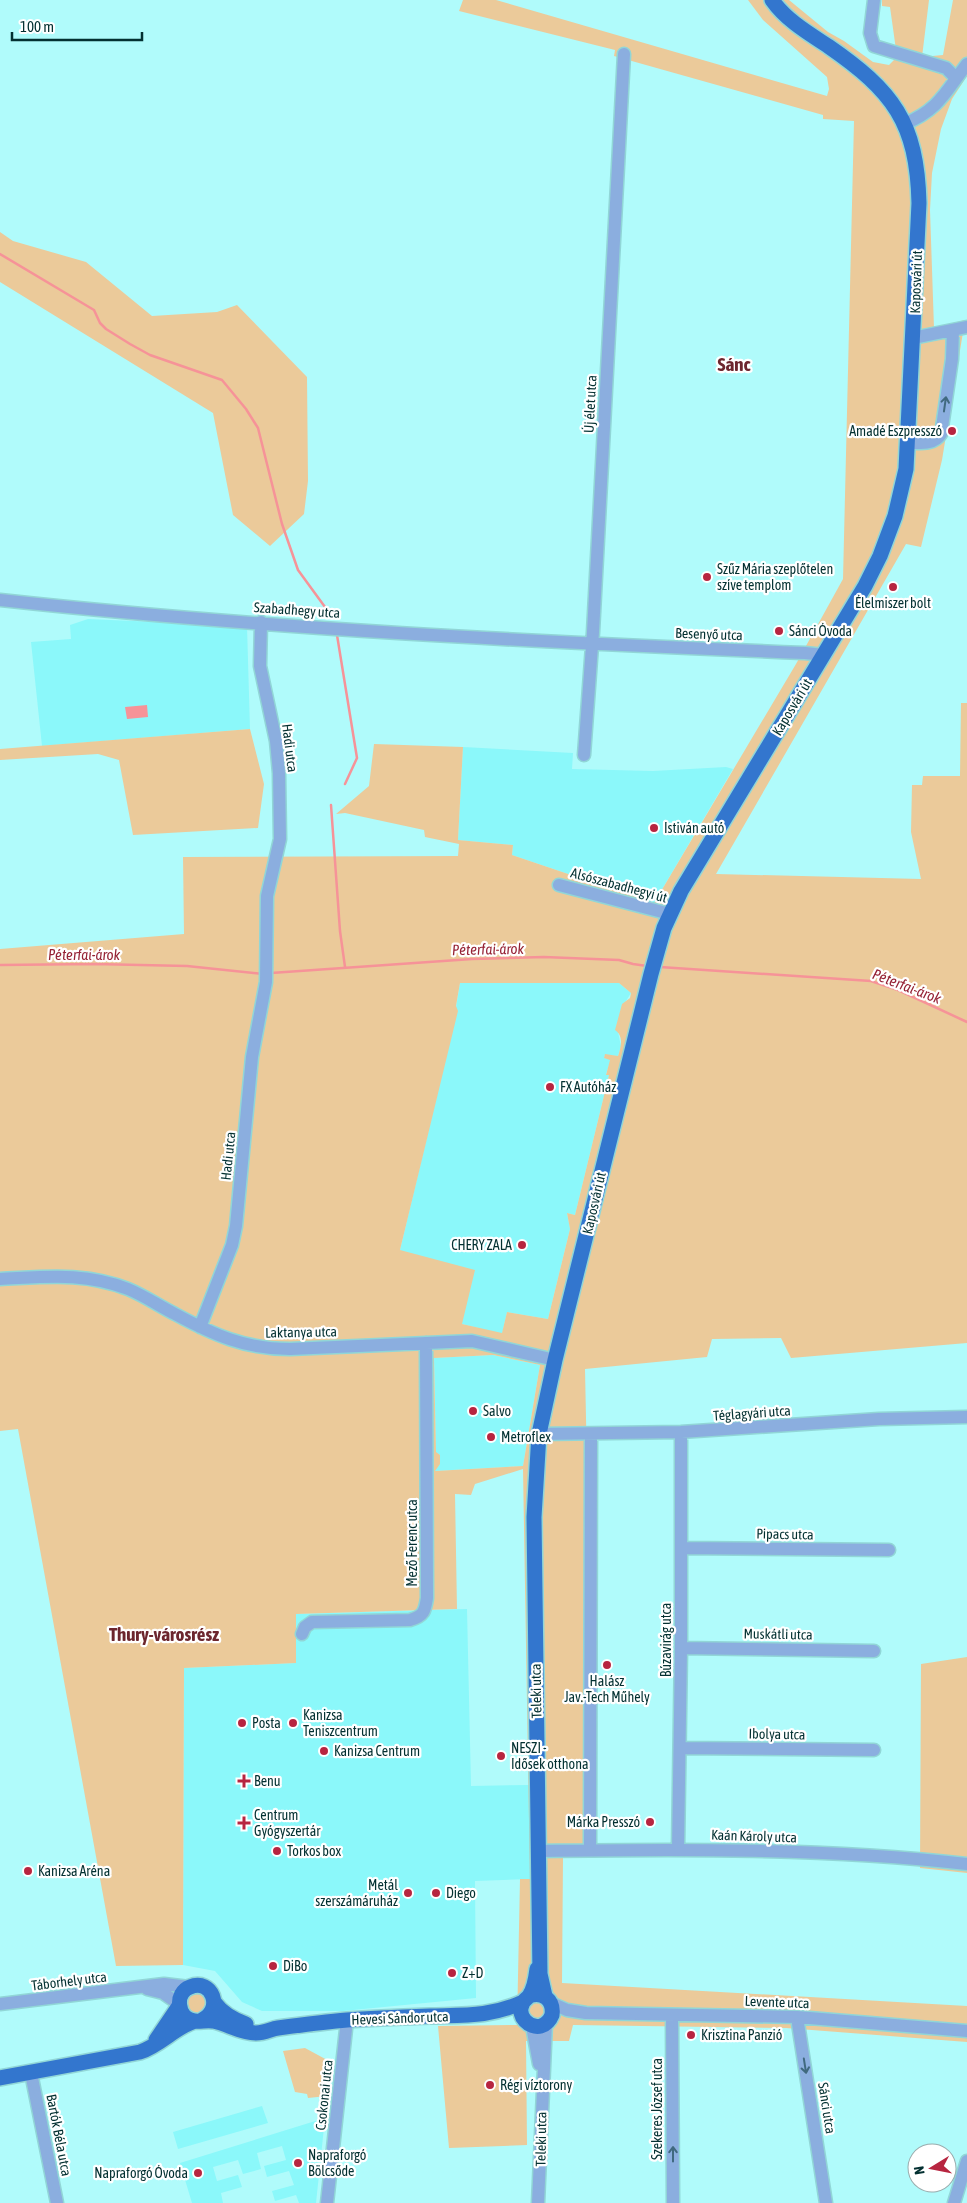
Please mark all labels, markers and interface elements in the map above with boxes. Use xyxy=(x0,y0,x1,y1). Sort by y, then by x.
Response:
scale bar xyxy=(12,10,142,42)
text: 100 m xyxy=(20,18,54,35)
street label: Kaposvári út xyxy=(907,250,925,314)
district label: Sánc xyxy=(717,353,751,375)
street label: Új élet utca xyxy=(580,375,600,433)
one-way arrow xyxy=(940,396,950,412)
place label: Amadé Eszpresszó xyxy=(849,423,942,439)
marker: Amadé Eszpresszó xyxy=(946,425,958,437)
place label: Szűz Mária szeplőtelen szíve templom xyxy=(717,561,833,593)
marker: Szűz Mária szeplőtelen szíve templom xyxy=(701,571,713,583)
marker: Élelmiszer bolt xyxy=(887,581,899,593)
place label: Élelmiszer bolt xyxy=(855,595,931,611)
street label: Szabadhegy utca xyxy=(253,599,341,621)
place label: Sánci Óvoda xyxy=(789,623,852,639)
street label: Besenyő utca xyxy=(675,625,743,643)
marker: Sánci Óvoda xyxy=(773,625,785,637)
street label: Kaposvári út xyxy=(769,676,815,738)
street label: Hadi utca xyxy=(279,723,301,773)
place label: Istiván autó xyxy=(664,820,724,836)
marker: Istiván autó xyxy=(648,822,660,834)
street label: Alsószabadhegyi út xyxy=(569,864,669,906)
water label: Péterfai-árok xyxy=(452,940,525,958)
water label: Péterfai-árok xyxy=(48,946,120,963)
water label: Péterfai-árok xyxy=(870,965,944,1007)
place label: FX Autóház xyxy=(560,1079,616,1095)
marker: FX Autóház xyxy=(544,1081,556,1093)
street label: Hadi utca xyxy=(217,1131,239,1181)
street label: Kaposvári út xyxy=(579,1170,609,1236)
place label: CHERY ZALA xyxy=(451,1237,512,1253)
marker: CHERY ZALA xyxy=(516,1239,528,1251)
street label: Laktanya utca xyxy=(265,1323,337,1341)
street label: Téglagyári utca xyxy=(713,1402,791,1424)
place label: Salvo xyxy=(483,1403,511,1419)
marker: Salvo xyxy=(467,1405,479,1417)
place label: Metroflex xyxy=(501,1429,551,1445)
marker: Metroflex xyxy=(485,1431,497,1443)
street label: Mező Ferenc utca xyxy=(404,1499,420,1587)
street label: Pipacs utca xyxy=(756,1526,814,1542)
street label: Búzavirág utca xyxy=(658,1603,674,1677)
district label: Thury-városrész xyxy=(109,1623,219,1645)
street label: Muskátli utca xyxy=(743,1625,813,1643)
marker: Halász Jav.-Tech Műhely xyxy=(601,1659,613,1671)
street label: Teleki utca xyxy=(528,1663,544,1719)
place label: Halász Jav.-Tech Műhely xyxy=(564,1673,650,1705)
place label: Kanizsa Teniszcentrum xyxy=(303,1707,378,1739)
place label: Posta xyxy=(252,1715,281,1731)
marker: Posta xyxy=(236,1717,248,1729)
marker: Kanizsa Teniszcentrum xyxy=(287,1717,299,1729)
street label: Ibolya utca xyxy=(748,1726,806,1742)
place label: NESZI - Idősek otthona xyxy=(511,1740,588,1772)
place label: Kanizsa Centrum xyxy=(334,1743,420,1759)
marker: Kanizsa Centrum xyxy=(318,1745,330,1757)
marker: NESZI - Idősek otthona xyxy=(495,1750,507,1762)
place label: Benu xyxy=(254,1773,281,1789)
marker: Benu xyxy=(238,1775,250,1787)
place label: Centrum Gyógyszertár xyxy=(254,1807,321,1839)
place label: Márka Presszó xyxy=(567,1814,640,1830)
marker: Márka Presszó xyxy=(644,1816,656,1828)
marker: Centrum Gyógyszertár xyxy=(238,1817,250,1829)
street label: Kaán Károly utca xyxy=(711,1827,797,1845)
place label: Torkos box xyxy=(287,1843,341,1859)
marker: Torkos box xyxy=(271,1845,283,1857)
place label: Kanizsa Aréna xyxy=(38,1863,110,1879)
marker: Kanizsa Aréna xyxy=(22,1865,34,1877)
place label: Metál szerszámáruház xyxy=(315,1877,398,1909)
place label: Diego xyxy=(446,1885,476,1901)
marker: Metál szerszámáruház xyxy=(402,1887,414,1899)
marker: Diego xyxy=(430,1887,442,1899)
place label: DiBo xyxy=(283,1958,307,1974)
marker: DiBo xyxy=(267,1960,279,1972)
place label: Z+D xyxy=(462,1965,484,1981)
marker: Z+D xyxy=(446,1967,458,1979)
street label: Táborhely utca xyxy=(30,1968,108,1994)
street label: Levente utca xyxy=(744,1993,810,2011)
street label: Hevesi Sándor utca xyxy=(351,2008,449,2028)
place label: Krisztina Panzió xyxy=(701,2027,782,2043)
marker: Krisztina Panzió xyxy=(685,2029,697,2041)
one-way arrow xyxy=(800,2057,810,2073)
street label: Szekeres József utca xyxy=(649,2058,665,2160)
street label: Csokonai utca xyxy=(312,2059,336,2131)
place label: Régi víztorony xyxy=(500,2077,573,2093)
marker: Régi víztorony xyxy=(484,2079,496,2091)
street label: Sánci utca xyxy=(815,2081,839,2135)
street label: Bartók Béla utca xyxy=(43,2093,75,2177)
street label: Teleki utca xyxy=(533,2111,549,2167)
north arrow xyxy=(907,2143,957,2193)
place label: Napraforgó Bölcsőde xyxy=(308,2147,366,2179)
one-way arrow xyxy=(668,2147,678,2163)
marker: Napraforgó Bölcsőde xyxy=(292,2157,304,2169)
place label: Napraforgó Óvoda xyxy=(94,2165,188,2181)
text: N xyxy=(911,2165,928,2176)
marker: Napraforgó Óvoda xyxy=(192,2167,204,2179)

